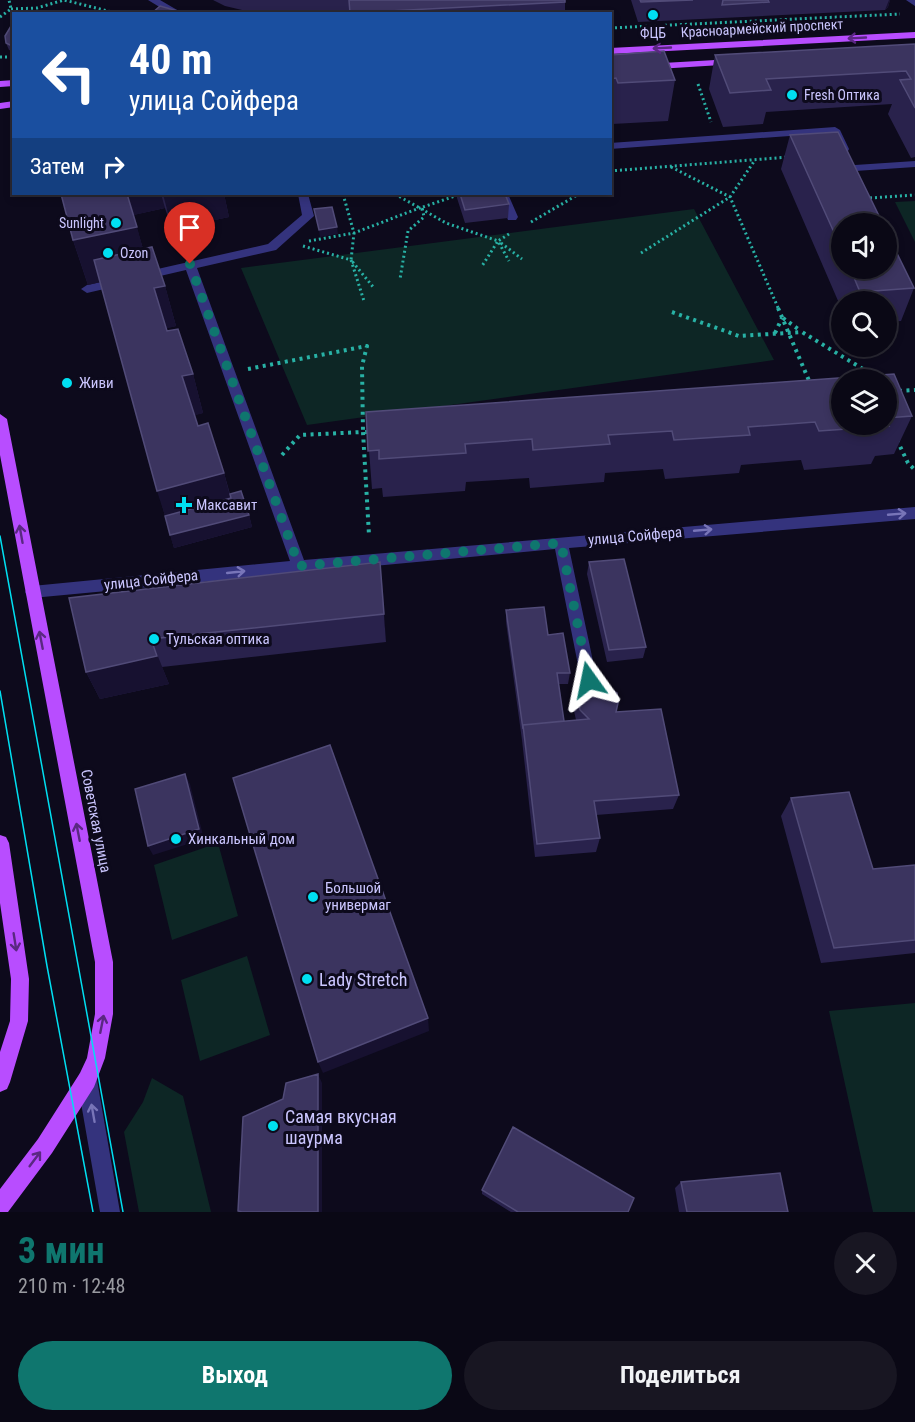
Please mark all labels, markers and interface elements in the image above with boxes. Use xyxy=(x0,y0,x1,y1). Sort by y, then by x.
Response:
marker: ФЦБ xyxy=(646,8,660,22)
street label: Красноармейский проспект xyxy=(680,16,844,40)
place label: ФЦБ xyxy=(640,25,666,41)
one-way arrow xyxy=(847,32,867,43)
text: 40 m xyxy=(129,35,212,84)
icon: left xyxy=(30,36,108,114)
one-way arrow xyxy=(652,43,672,54)
text: улица Сойфера xyxy=(129,85,299,117)
place label: Fresh Оптика xyxy=(804,87,880,103)
marker: Fresh Оптика xyxy=(785,88,799,102)
icon: right xyxy=(97,150,130,183)
text: Затем xyxy=(30,154,85,179)
pin xyxy=(164,202,215,264)
icon: arrive xyxy=(173,211,206,244)
map controls xyxy=(831,213,897,435)
button: sound xyxy=(831,213,897,279)
place label: Sunlight xyxy=(59,215,104,231)
marker: Sunlight xyxy=(109,216,123,230)
place label: Ozon xyxy=(120,245,148,261)
marker: Ozon xyxy=(101,246,115,260)
button: search xyxy=(831,291,897,357)
button: layers xyxy=(831,369,897,435)
place label: Живи xyxy=(79,374,114,392)
marker: Живи xyxy=(60,376,74,390)
place label: Максавит xyxy=(196,496,257,514)
marker: Максавит xyxy=(177,498,191,512)
one-way arrow xyxy=(886,508,906,519)
street label: улица Сойфера xyxy=(587,523,683,549)
one-way arrow xyxy=(692,524,712,535)
one-way arrow xyxy=(15,525,26,544)
street label: улица Сойфера xyxy=(103,566,199,594)
one-way arrow xyxy=(226,566,246,577)
place label: Тульская оптика xyxy=(166,630,270,648)
one-way arrow xyxy=(35,631,46,651)
marker: Тульская оптика xyxy=(147,632,161,646)
position arrow xyxy=(557,648,621,712)
street label: Советская улица xyxy=(77,768,115,874)
one-way arrow xyxy=(72,822,83,842)
place label: Хинкальный дом xyxy=(188,830,295,848)
marker: Хинкальный дом xyxy=(169,832,183,846)
place label: Большой универмаг xyxy=(325,879,391,914)
marker: Большой универмаг xyxy=(306,890,320,904)
one-way arrow xyxy=(9,932,20,952)
place label: Lady Stretch xyxy=(319,969,408,990)
marker: Lady Stretch xyxy=(300,972,314,986)
one-way arrow xyxy=(97,1015,108,1034)
one-way arrow xyxy=(87,1104,98,1123)
place label: Самая вкусная шаурма xyxy=(285,1106,397,1148)
marker: Самая вкусная шаурма xyxy=(266,1119,280,1133)
one-way arrow xyxy=(29,1152,42,1168)
text: 3 мин xyxy=(18,1230,104,1272)
button: close xyxy=(834,1232,897,1295)
text: 210 m · 12:48 xyxy=(18,1274,125,1298)
button: Выход xyxy=(18,1341,452,1410)
button: Поделиться xyxy=(464,1341,897,1410)

